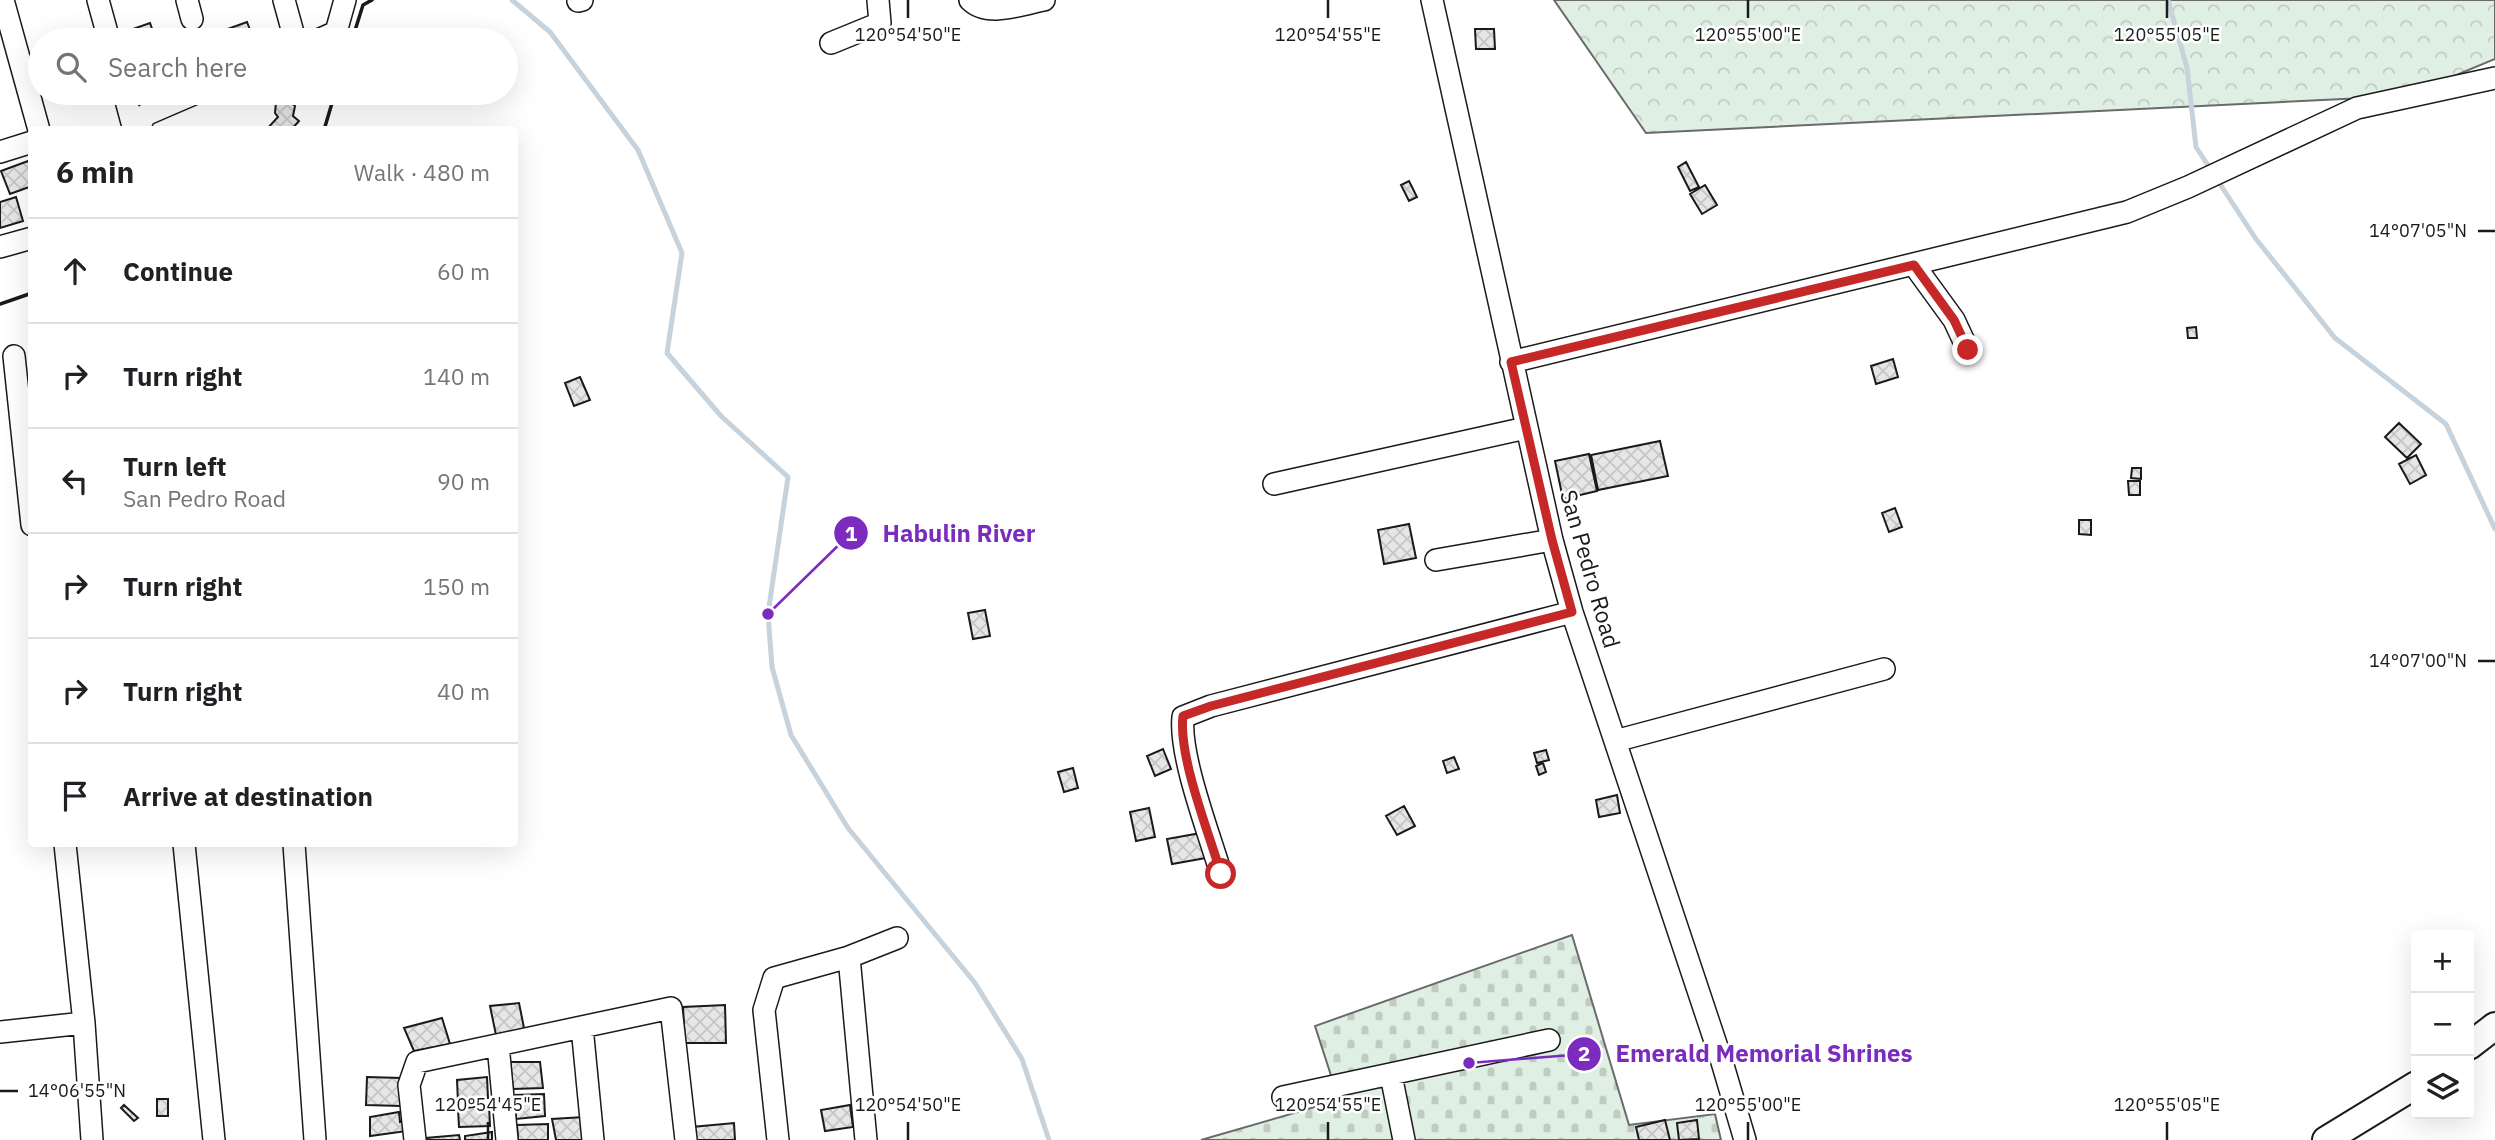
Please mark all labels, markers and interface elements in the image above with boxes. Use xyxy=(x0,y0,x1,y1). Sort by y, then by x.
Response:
text: 120°54'50"E xyxy=(855,23,961,46)
text: 120°54'55"E xyxy=(1275,23,1381,46)
text: 120°55'00"E xyxy=(1695,23,1801,46)
text: 120°55'05"E xyxy=(2114,23,2220,46)
search box xyxy=(28,28,518,105)
icon: search xyxy=(52,48,90,86)
text: Search here xyxy=(108,50,247,84)
text: 6 min xyxy=(56,152,134,191)
text: Walk · 480 m xyxy=(354,157,490,187)
text: 14°07'05"N xyxy=(2369,219,2467,242)
icon: ahead xyxy=(56,252,94,290)
text: Continue xyxy=(123,254,233,288)
text: 60 m xyxy=(437,256,490,286)
route end xyxy=(1952,334,1983,365)
icon: right xyxy=(56,357,94,395)
text: Turn right xyxy=(123,359,242,393)
text: 140 m xyxy=(423,361,490,391)
text: Turn left xyxy=(123,449,226,483)
icon: left xyxy=(56,462,94,500)
text: 90 m xyxy=(437,466,490,496)
text: San Pedro Road xyxy=(123,483,286,513)
street label: San Pedro Road xyxy=(1554,486,1628,651)
callout: Habulin River xyxy=(833,511,1049,556)
text: Habulin River xyxy=(883,517,1036,549)
text: 1 xyxy=(845,519,858,547)
icon: right xyxy=(56,567,94,605)
text: Turn right xyxy=(123,569,242,603)
text: 150 m xyxy=(423,571,490,601)
text: 14°07'00"N xyxy=(2369,649,2467,672)
icon: right xyxy=(56,672,94,710)
text: Turn right xyxy=(123,674,242,708)
text: 40 m xyxy=(437,676,490,706)
icon: arrive xyxy=(56,777,94,815)
text: Arrive at destination xyxy=(123,779,373,813)
route start xyxy=(1205,858,1236,889)
map controls xyxy=(2411,930,2474,1119)
button: + xyxy=(2411,930,2474,993)
button: − xyxy=(2411,993,2474,1056)
callout: Emerald Memorial Shrines xyxy=(1566,1031,1926,1076)
text: Emerald Memorial Shrines xyxy=(1615,1037,1913,1069)
text: 2 xyxy=(1578,1039,1590,1067)
button: layers xyxy=(2411,1056,2474,1119)
text: 14°06'55"N xyxy=(28,1079,126,1102)
text: 120°54'45"E xyxy=(435,1093,541,1116)
text: 120°54'50"E xyxy=(855,1093,961,1116)
text: 120°54'55"E xyxy=(1275,1093,1381,1116)
text: 120°55'00"E xyxy=(1695,1093,1801,1116)
text: 120°55'05"E xyxy=(2114,1093,2220,1116)

